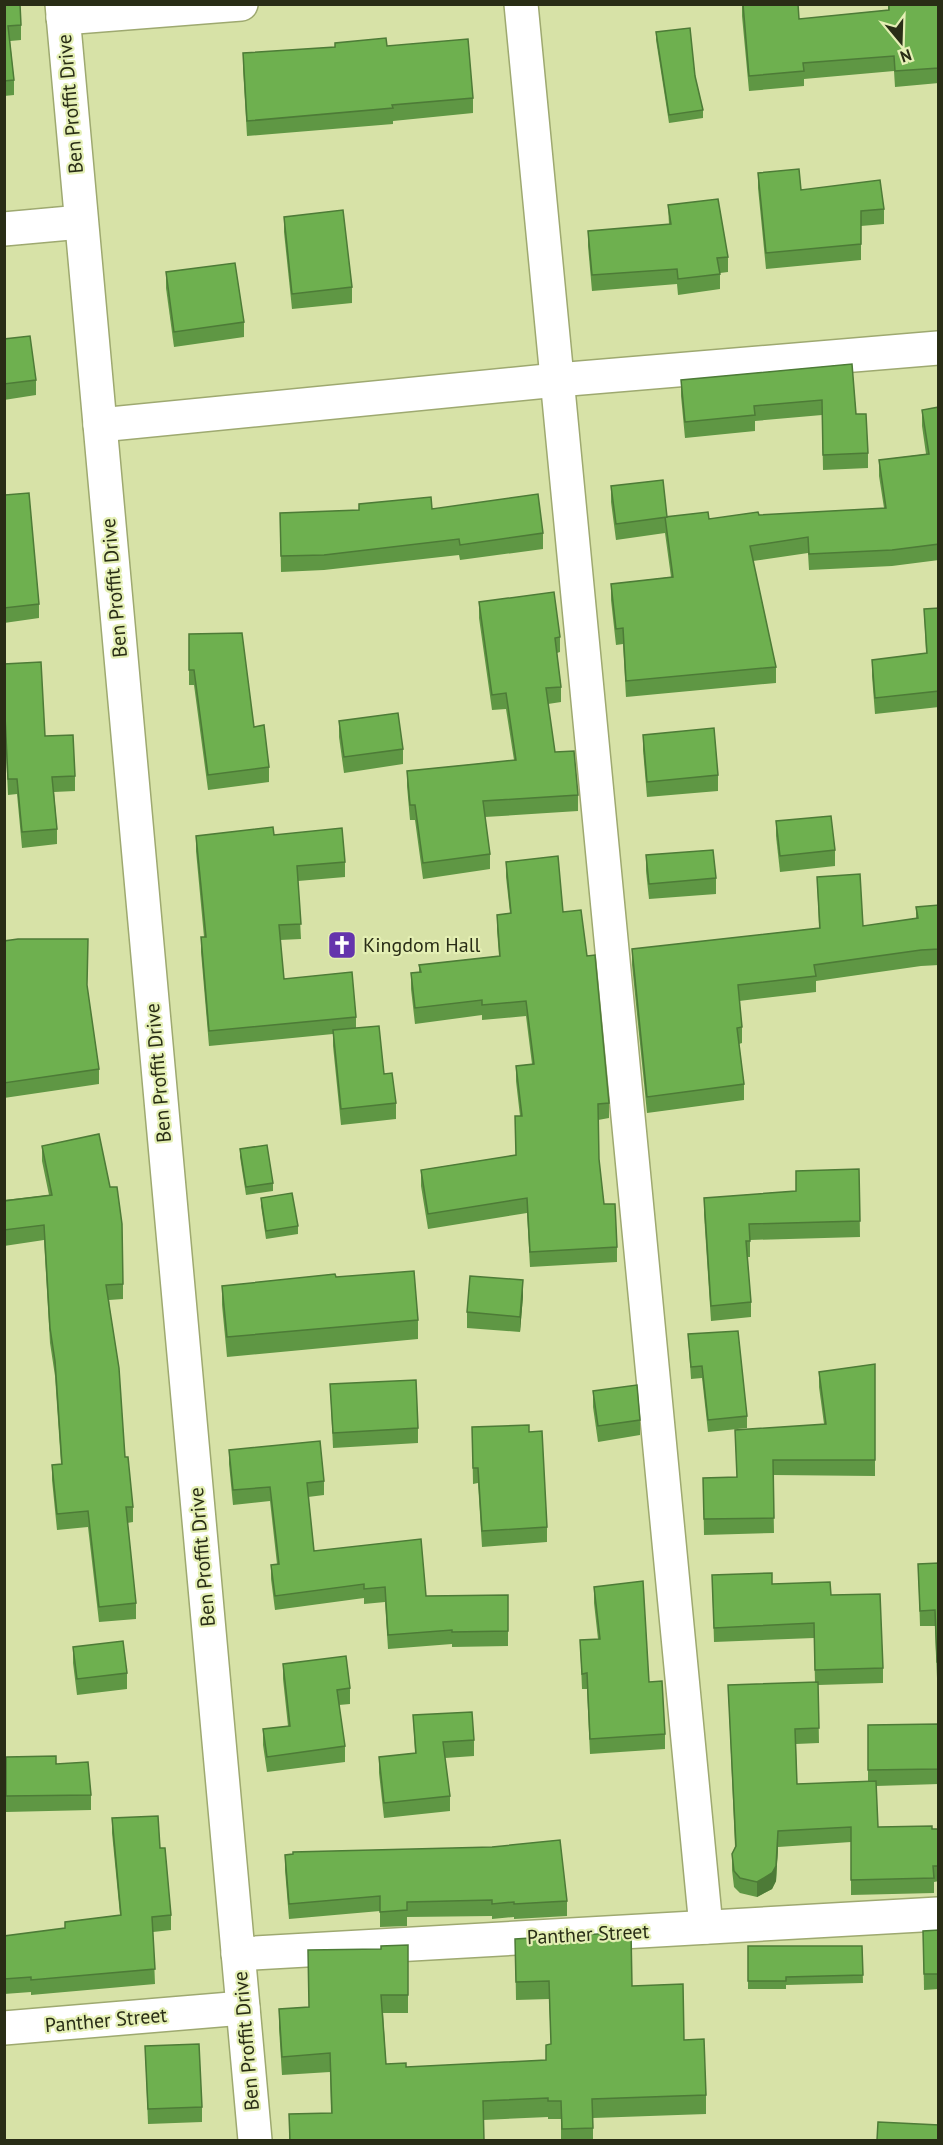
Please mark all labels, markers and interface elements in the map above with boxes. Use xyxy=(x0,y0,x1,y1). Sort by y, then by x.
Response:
north arrow xyxy=(871,12,931,72)
street label: Ben Proffit Drive xyxy=(51,33,89,175)
text: N xyxy=(898,45,914,67)
street label: Ben Proffit Drive xyxy=(95,517,133,659)
church icon: Kingdom Hall xyxy=(326,929,358,961)
place label: Kingdom Hall xyxy=(363,932,480,958)
street label: Ben Proffit Drive xyxy=(139,1002,177,1144)
street label: Ben Proffit Drive xyxy=(183,1486,221,1628)
street label: Panther Street xyxy=(526,1918,650,1950)
street label: Ben Proffit Drive xyxy=(227,1970,265,2112)
street label: Panther Street xyxy=(44,2002,168,2038)

